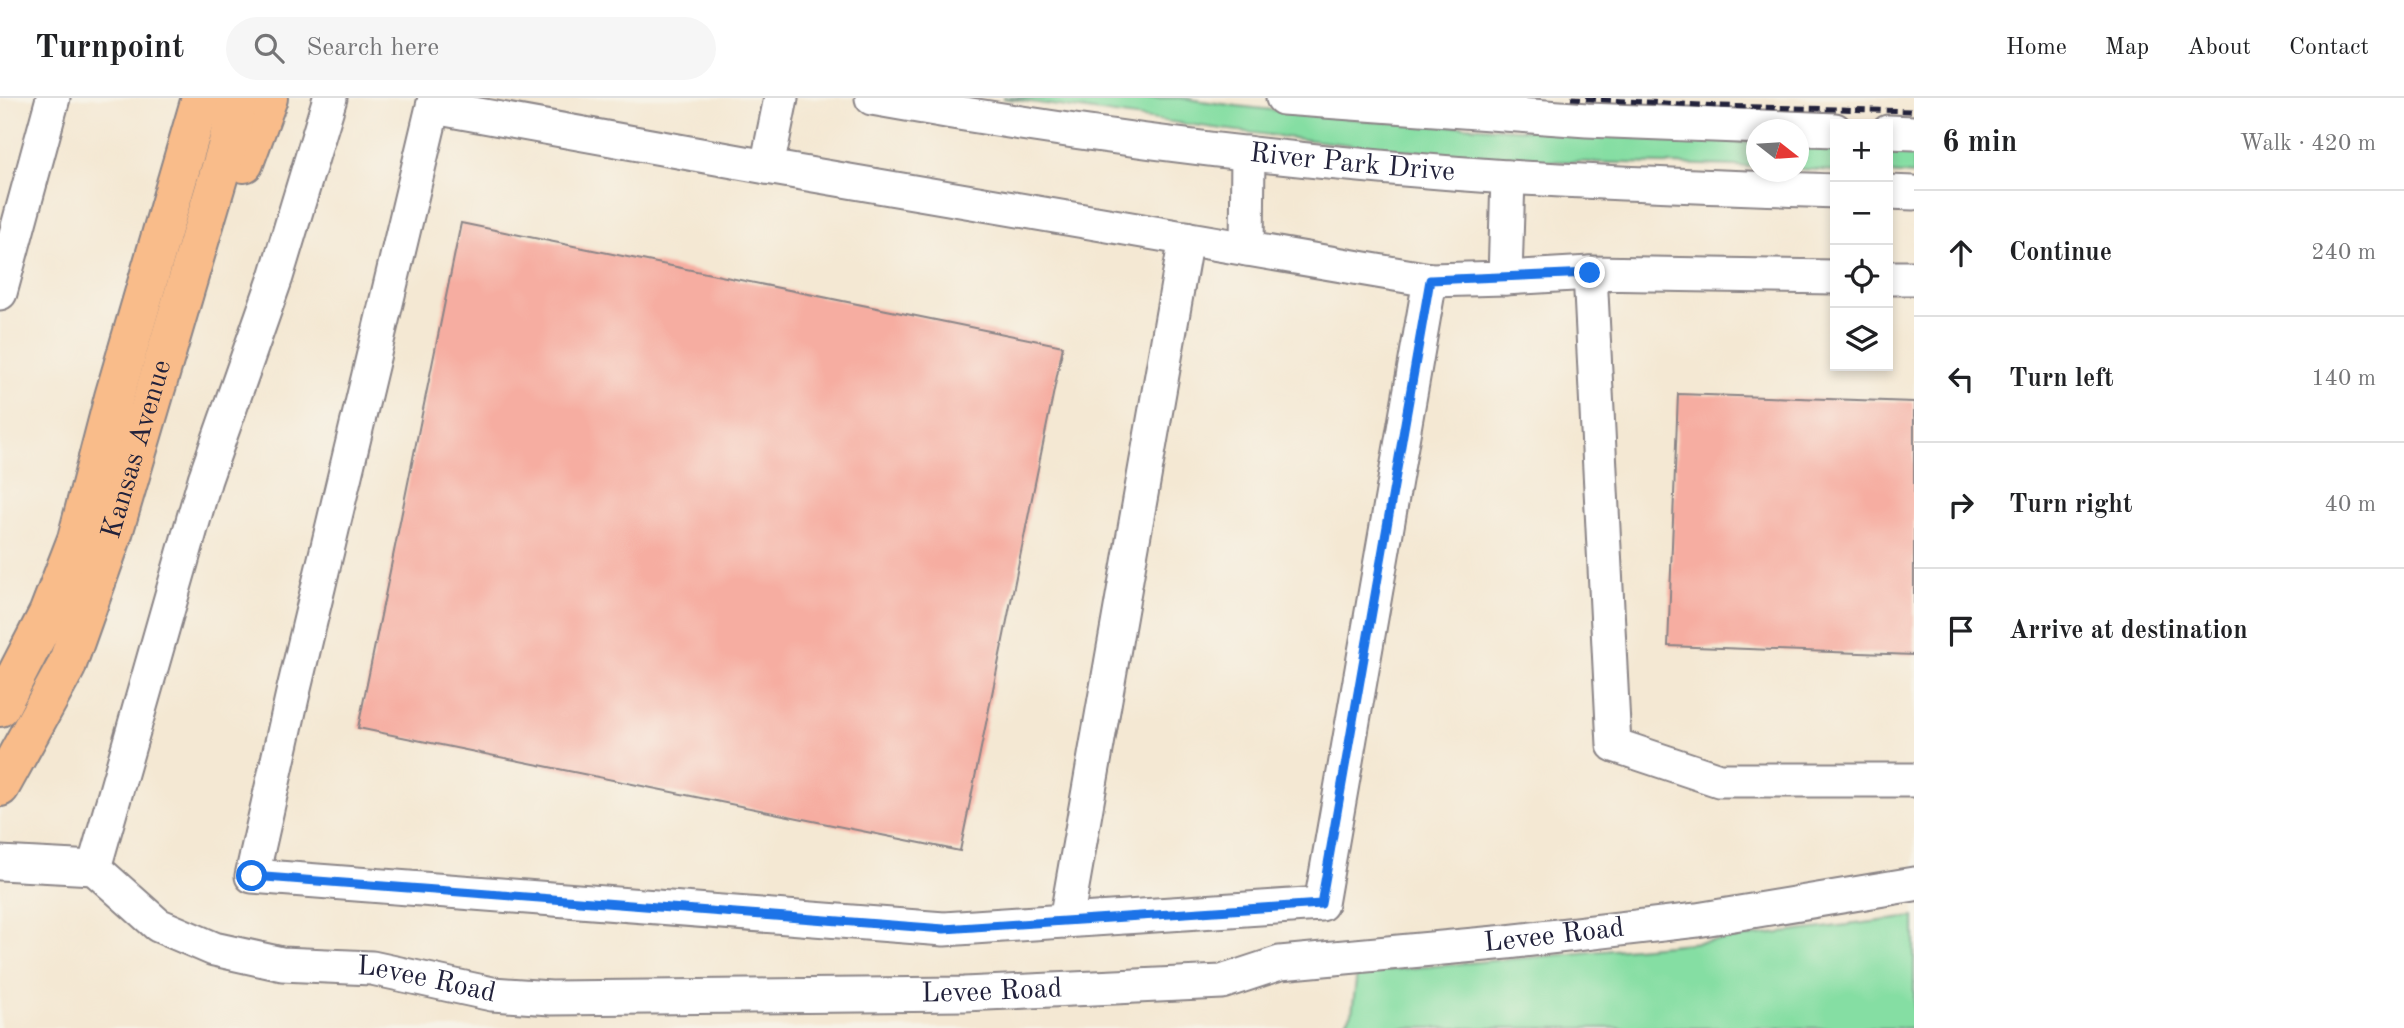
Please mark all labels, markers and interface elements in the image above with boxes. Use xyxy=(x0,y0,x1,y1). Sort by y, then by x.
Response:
search box xyxy=(226,17,716,80)
icon: search xyxy=(250,29,288,67)
text: Turnpoint xyxy=(35,32,184,65)
text: Search here xyxy=(306,35,439,61)
text: Home xyxy=(2006,36,2067,60)
text: Map xyxy=(2105,36,2149,60)
text: About xyxy=(2187,36,2251,60)
text: Contact xyxy=(2289,36,2369,60)
north arrow xyxy=(1746,119,1809,182)
map controls xyxy=(1830,119,1893,371)
button: + xyxy=(1830,119,1893,182)
text: 6 min xyxy=(1942,128,2017,158)
text: Walk · 420 m xyxy=(2240,132,2376,155)
street label: River Park Drive xyxy=(1248,140,1456,187)
button: − xyxy=(1830,182,1893,245)
icon: ahead xyxy=(1942,234,1980,272)
text: Continue xyxy=(2009,240,2112,266)
text: 240 m xyxy=(2311,241,2376,264)
button: locate xyxy=(1830,245,1893,308)
route end xyxy=(1574,257,1605,288)
button: layers xyxy=(1830,308,1893,371)
street label: Kansas Avenue xyxy=(98,357,177,542)
icon: left xyxy=(1942,360,1980,398)
text: Turn left xyxy=(2009,366,2114,392)
text: 140 m xyxy=(2311,367,2376,390)
icon: right xyxy=(1942,486,1980,524)
text: Turn right xyxy=(2009,492,2132,518)
text: 40 m xyxy=(2325,493,2376,516)
icon: arrive xyxy=(1942,612,1980,650)
text: Arrive at destination xyxy=(2009,618,2248,644)
route start xyxy=(236,860,267,891)
street label: Levee Road xyxy=(1483,915,1626,958)
street label: Levee Road xyxy=(356,953,498,1008)
street label: Levee Road xyxy=(921,975,1063,1008)

